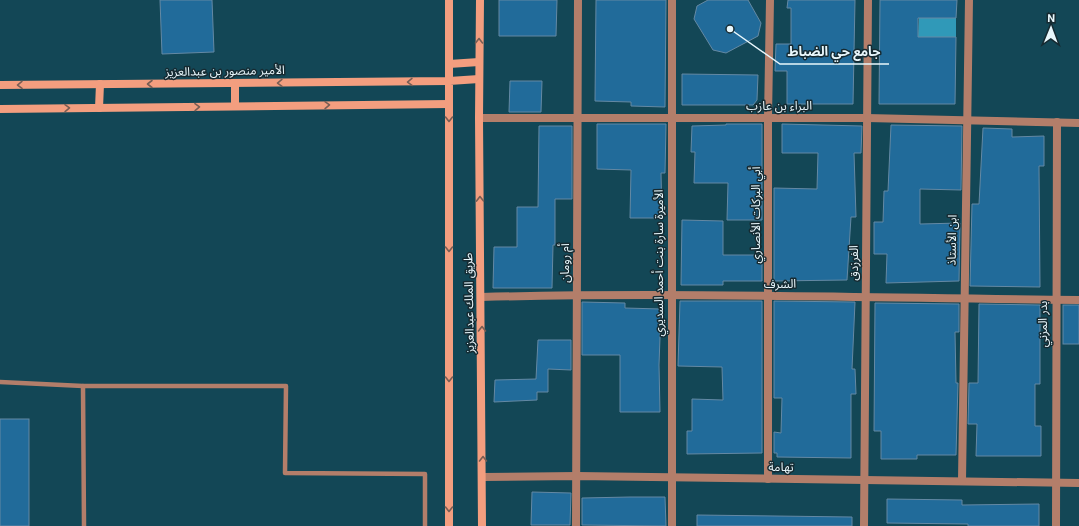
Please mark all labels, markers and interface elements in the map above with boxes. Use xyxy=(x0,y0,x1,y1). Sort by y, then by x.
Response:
north arrow xyxy=(1031,8,1071,48)
text: N xyxy=(1047,12,1055,25)
one-way arrow xyxy=(475,38,483,44)
callout: جامع حي الضباط xyxy=(780,39,889,64)
text: جامع حي الضباط xyxy=(788,44,880,62)
street label: الأمير منصور بن عبدالعزيز xyxy=(164,63,285,79)
one-way arrow xyxy=(407,77,413,86)
one-way arrow xyxy=(277,79,283,87)
one-way arrow xyxy=(147,80,153,88)
one-way arrow xyxy=(17,81,23,89)
street label: البراء بن عازب xyxy=(746,99,812,113)
one-way arrow xyxy=(324,101,330,109)
one-way arrow xyxy=(194,102,200,111)
one-way arrow xyxy=(64,104,70,112)
one-way arrow xyxy=(445,116,453,122)
street label: أبي البركات الأنصاري xyxy=(748,166,766,264)
street label: الأميرة سارة بنت أحمد السديري xyxy=(651,189,669,337)
one-way arrow xyxy=(476,196,484,202)
street label: ابن الأستاذ xyxy=(945,214,959,266)
street label: أم رومان xyxy=(557,243,574,283)
street label: الفرزدق xyxy=(847,245,861,281)
one-way arrow xyxy=(445,246,453,252)
street label: طريق الملك عبدالعزيز xyxy=(461,252,478,355)
street label: الشرف xyxy=(764,277,796,291)
street label: بدر المزني xyxy=(1036,301,1053,347)
one-way arrow xyxy=(477,326,486,332)
one-way arrow xyxy=(445,376,453,382)
one-way arrow xyxy=(478,456,487,462)
street label: تهامة xyxy=(768,460,794,474)
one-way arrow xyxy=(445,506,453,512)

